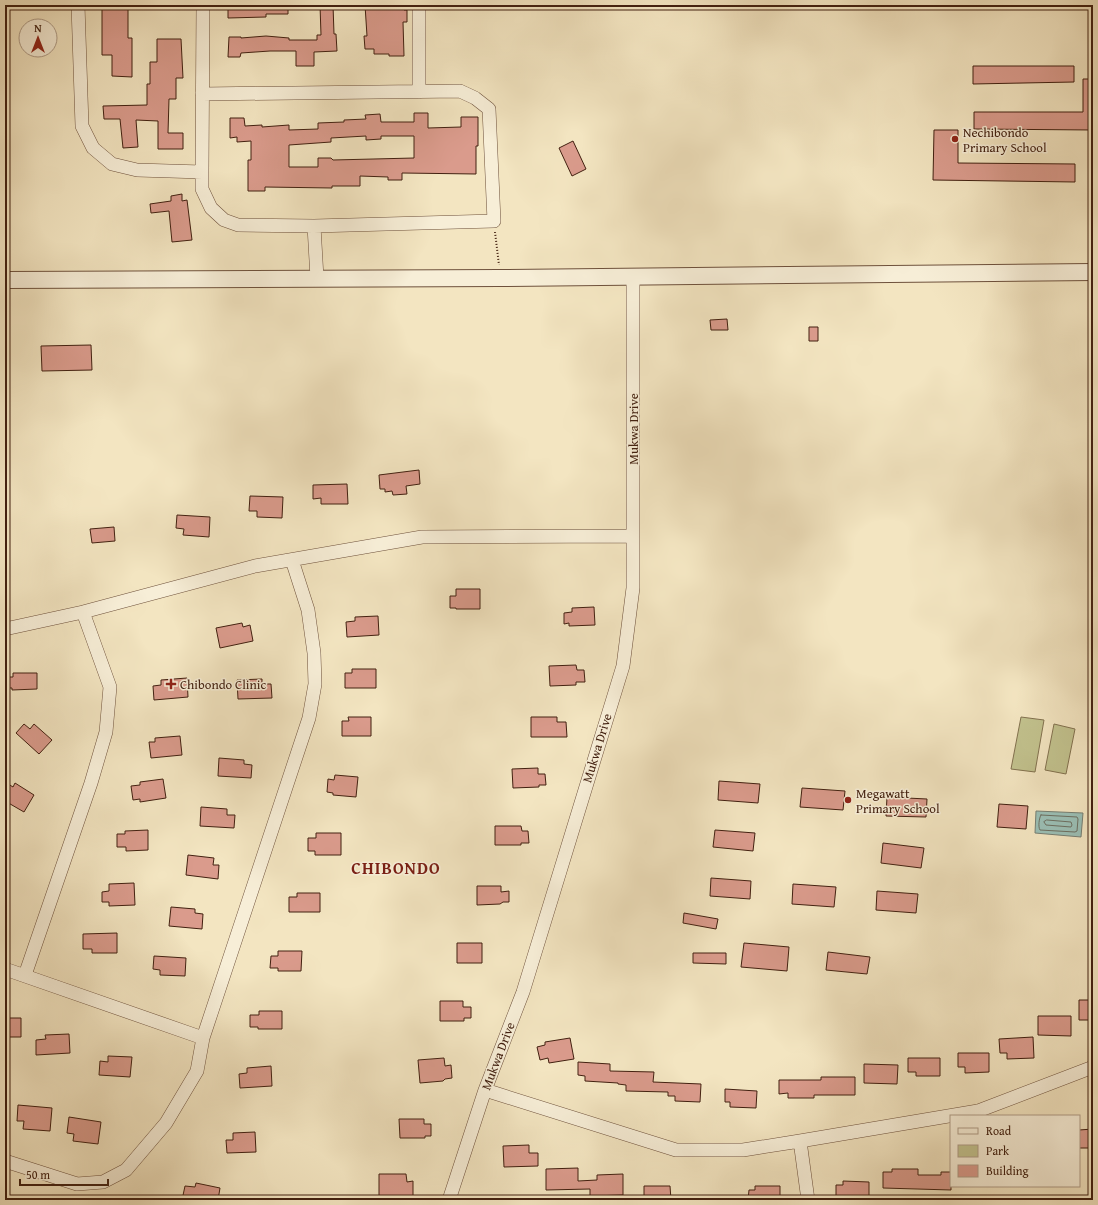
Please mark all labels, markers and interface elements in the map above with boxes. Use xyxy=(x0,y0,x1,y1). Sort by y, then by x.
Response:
north arrow xyxy=(18,18,58,58)
text: N xyxy=(34,20,42,36)
place label: Nechibondo Primary School xyxy=(963,123,1047,157)
marker: Nechibondo Primary School xyxy=(950,134,960,144)
street label: Mukwa Drive xyxy=(624,393,643,465)
place label: Chibondo Clinic xyxy=(180,675,266,694)
marker: Chibondo Clinic xyxy=(165,678,177,690)
street label: Mukwa Drive xyxy=(577,711,617,785)
place label: Megawatt Primary School xyxy=(856,784,940,818)
marker: Megawatt Primary School xyxy=(843,795,853,805)
district label: CHIBONDO xyxy=(351,855,441,880)
street label: Mukwa Drive xyxy=(476,1019,520,1093)
legend xyxy=(950,1115,1080,1187)
text: Road xyxy=(986,1122,1012,1139)
text: Park xyxy=(986,1142,1010,1159)
scale bar xyxy=(20,1161,108,1187)
text: Building xyxy=(986,1162,1029,1179)
text: 50 m xyxy=(26,1166,50,1183)

